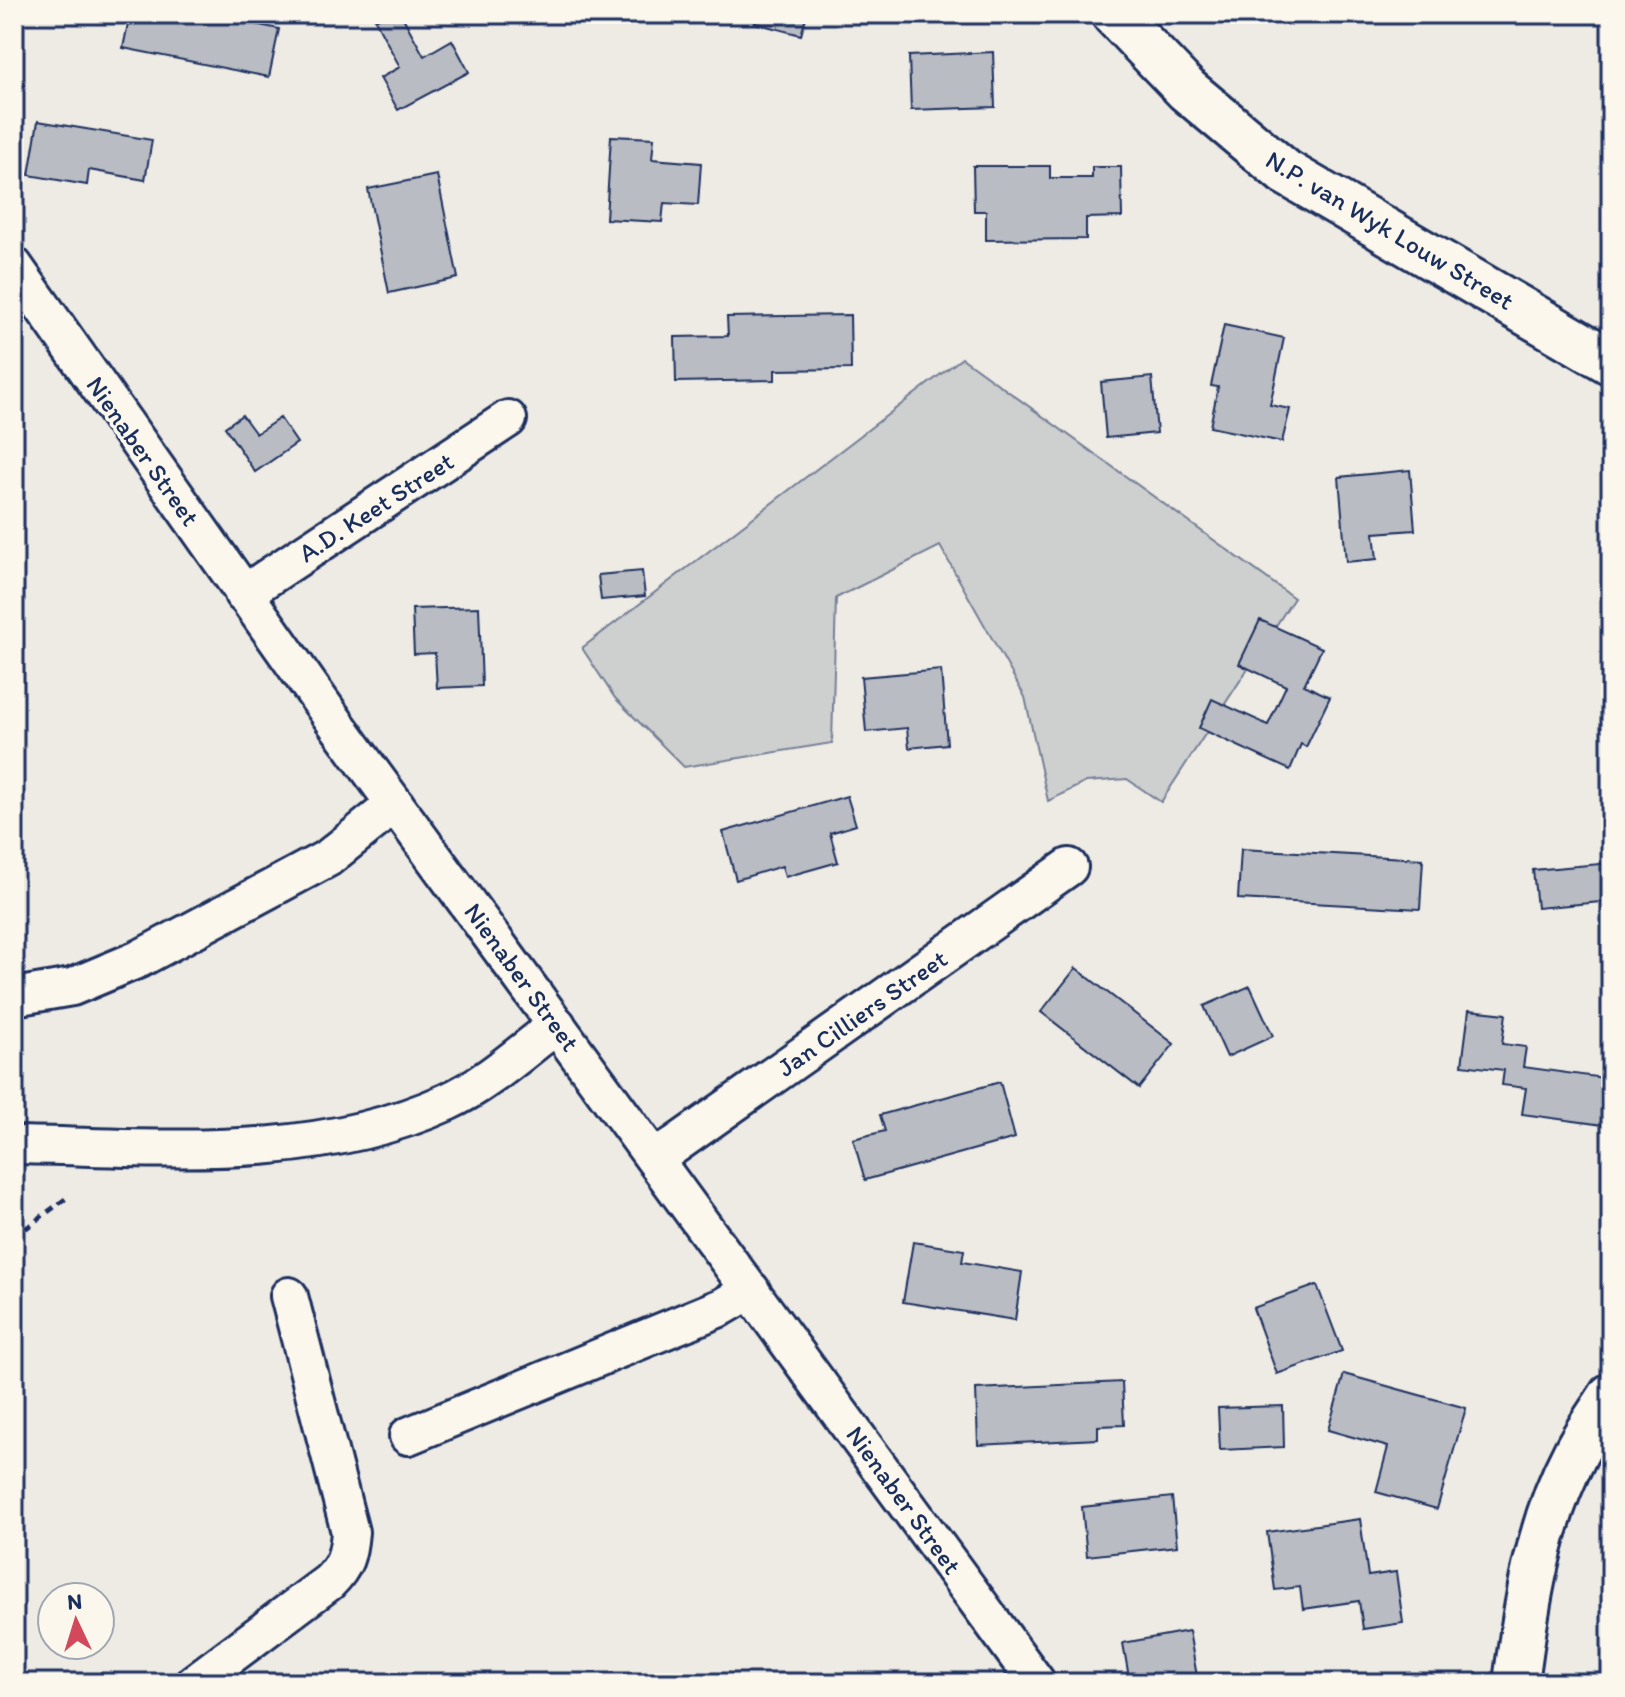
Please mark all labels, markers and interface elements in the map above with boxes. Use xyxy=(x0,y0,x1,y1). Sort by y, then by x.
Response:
street label: N.P. van Wyk Louw Street xyxy=(1260,143,1520,317)
street label: Nienaber Street xyxy=(80,370,207,532)
street label: A.D. Keet Street xyxy=(292,445,460,569)
street label: Nienaber Street xyxy=(457,897,587,1058)
street label: Jan Cilliers Street xyxy=(771,942,953,1084)
street label: Nienaber Street xyxy=(839,1420,969,1581)
north arrow xyxy=(36,1581,116,1661)
text: N xyxy=(66,1588,83,1616)

